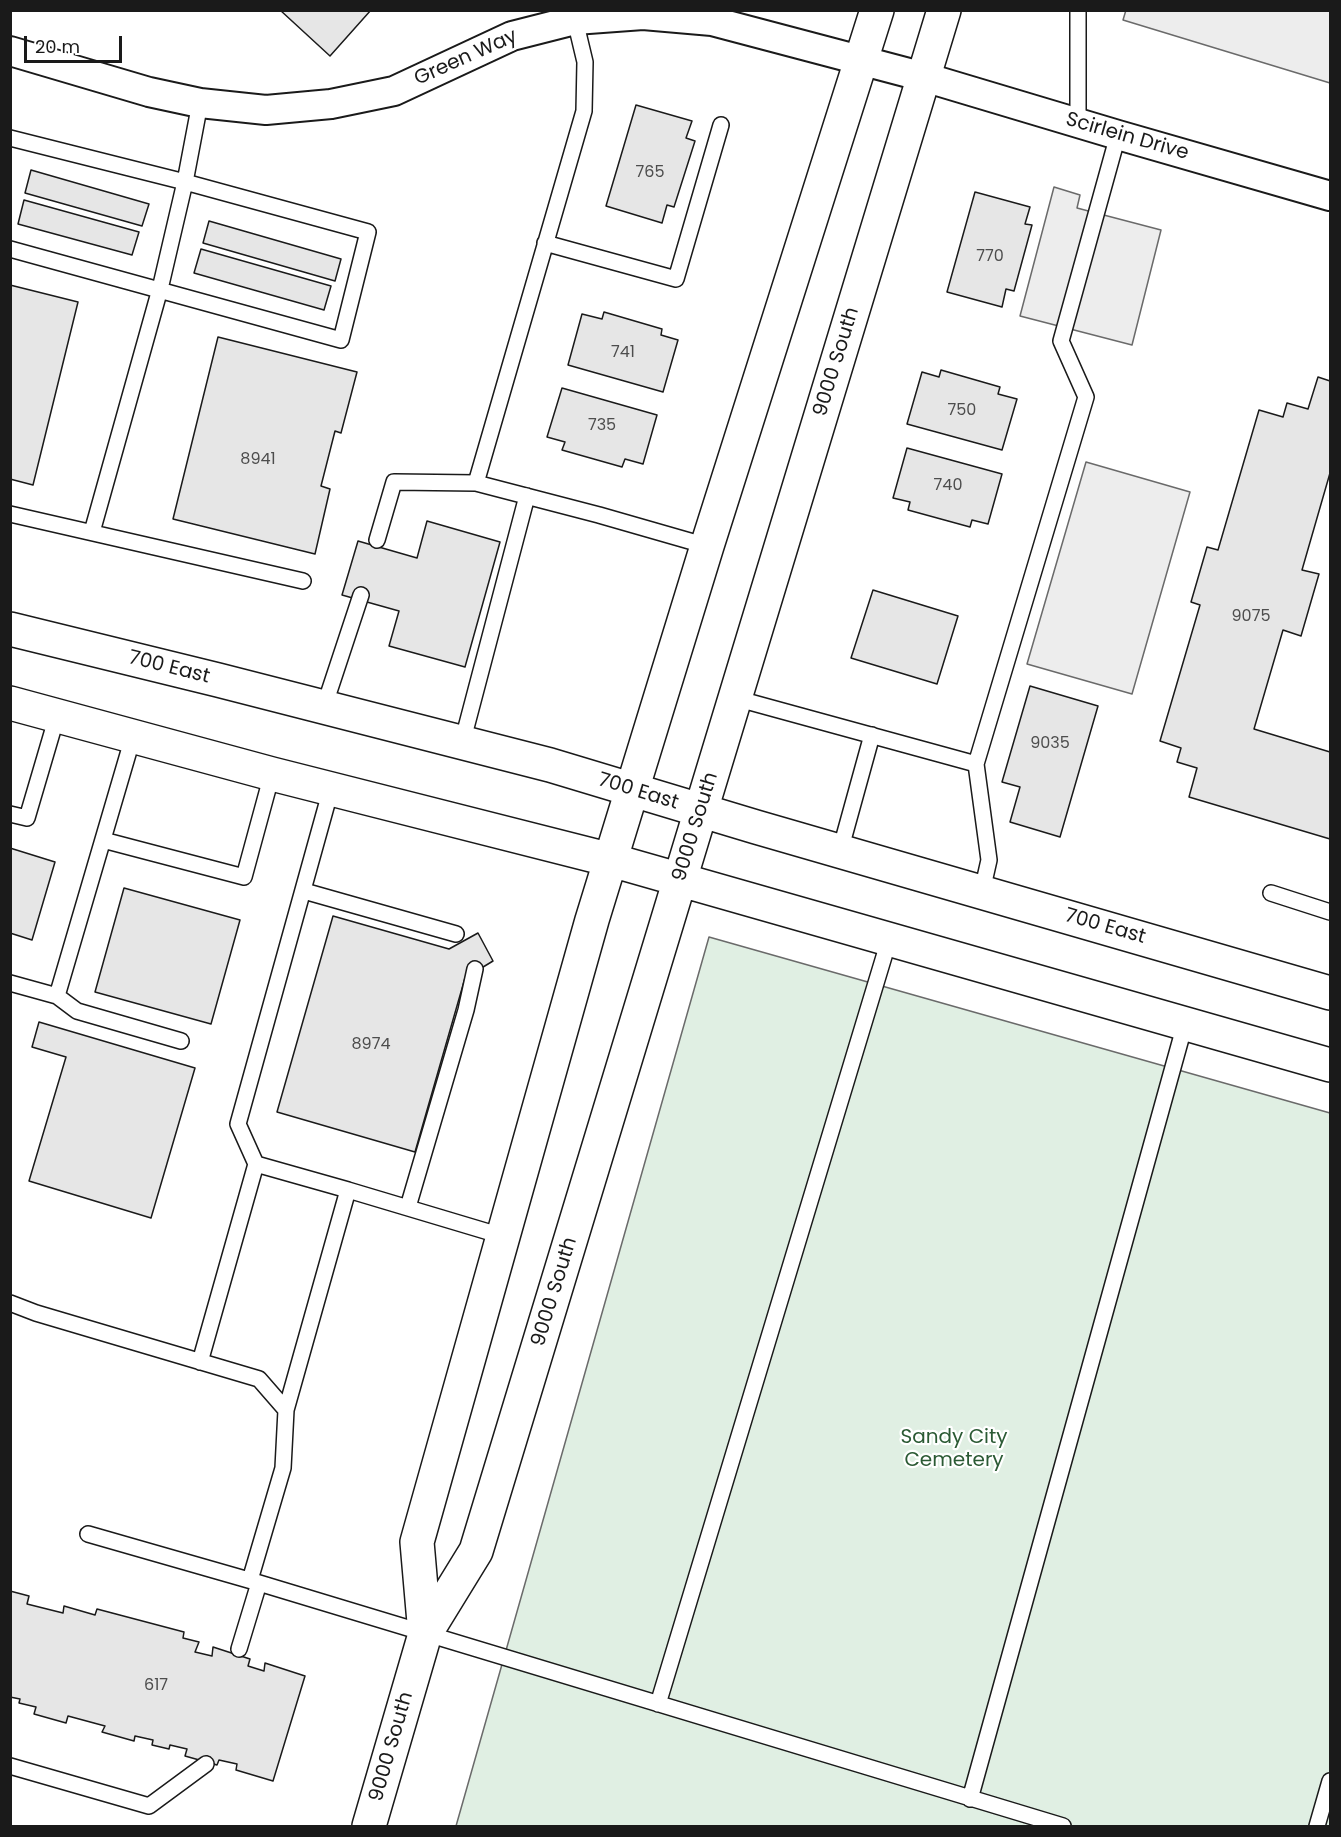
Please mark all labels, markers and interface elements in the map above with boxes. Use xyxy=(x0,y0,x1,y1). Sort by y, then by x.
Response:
scale bar xyxy=(27,24,124,62)
street label: Green Way xyxy=(411,25,521,91)
text: 20 m xyxy=(35,34,80,59)
street label: Scirlein Drive xyxy=(1063,108,1191,166)
house number: 765 xyxy=(636,163,664,183)
house number: 770 xyxy=(976,247,1004,267)
street label: 9000 South xyxy=(809,304,865,420)
house number: 741 xyxy=(611,343,635,363)
house number: 750 xyxy=(948,401,976,421)
house number: 735 xyxy=(588,416,616,436)
house number: 8941 xyxy=(240,450,276,470)
house number: 740 xyxy=(934,476,962,496)
house number: 9075 xyxy=(1232,607,1270,627)
street label: 700 East xyxy=(126,646,212,690)
house number: 9035 xyxy=(1030,734,1070,754)
street label: 700 East xyxy=(595,768,681,816)
street label: 9000 South xyxy=(668,769,724,885)
street label: 700 East xyxy=(1062,904,1148,950)
house number: 8974 xyxy=(352,1035,390,1055)
street label: 9000 South xyxy=(527,1234,583,1350)
park label: Sandy City Cemetery xyxy=(900,1426,1008,1473)
house number: 617 xyxy=(144,1676,168,1696)
street label: 9000 South xyxy=(365,1689,419,1805)

